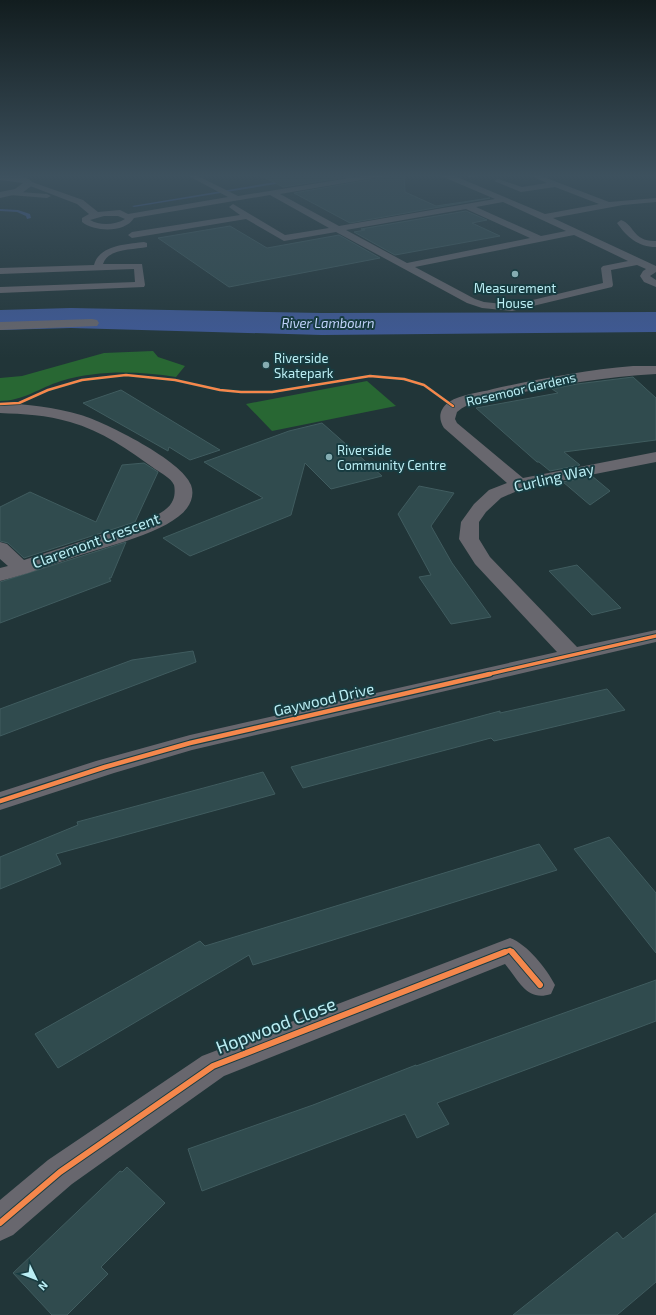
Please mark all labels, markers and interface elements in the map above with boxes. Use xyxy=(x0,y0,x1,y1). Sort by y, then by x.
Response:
marker: Measurement House xyxy=(510,269,520,279)
place label: Measurement House xyxy=(474,280,556,311)
water label: River Lambourn xyxy=(281,315,375,331)
place label: Riverside Skatepark xyxy=(274,350,334,381)
marker: Riverside Skatepark xyxy=(261,360,271,370)
street label: Rosemoor Gardens xyxy=(465,369,577,409)
place label: Riverside Community Centre xyxy=(337,442,446,473)
marker: Riverside Community Centre xyxy=(324,452,334,462)
street label: Curling Way xyxy=(512,459,596,495)
street label: Claremont Crescent xyxy=(29,509,162,571)
street label: Gaywood Drive xyxy=(272,679,376,719)
street label: Hopwood Close xyxy=(212,992,339,1058)
north arrow xyxy=(16,1259,56,1299)
text: N xyxy=(36,1279,51,1294)

